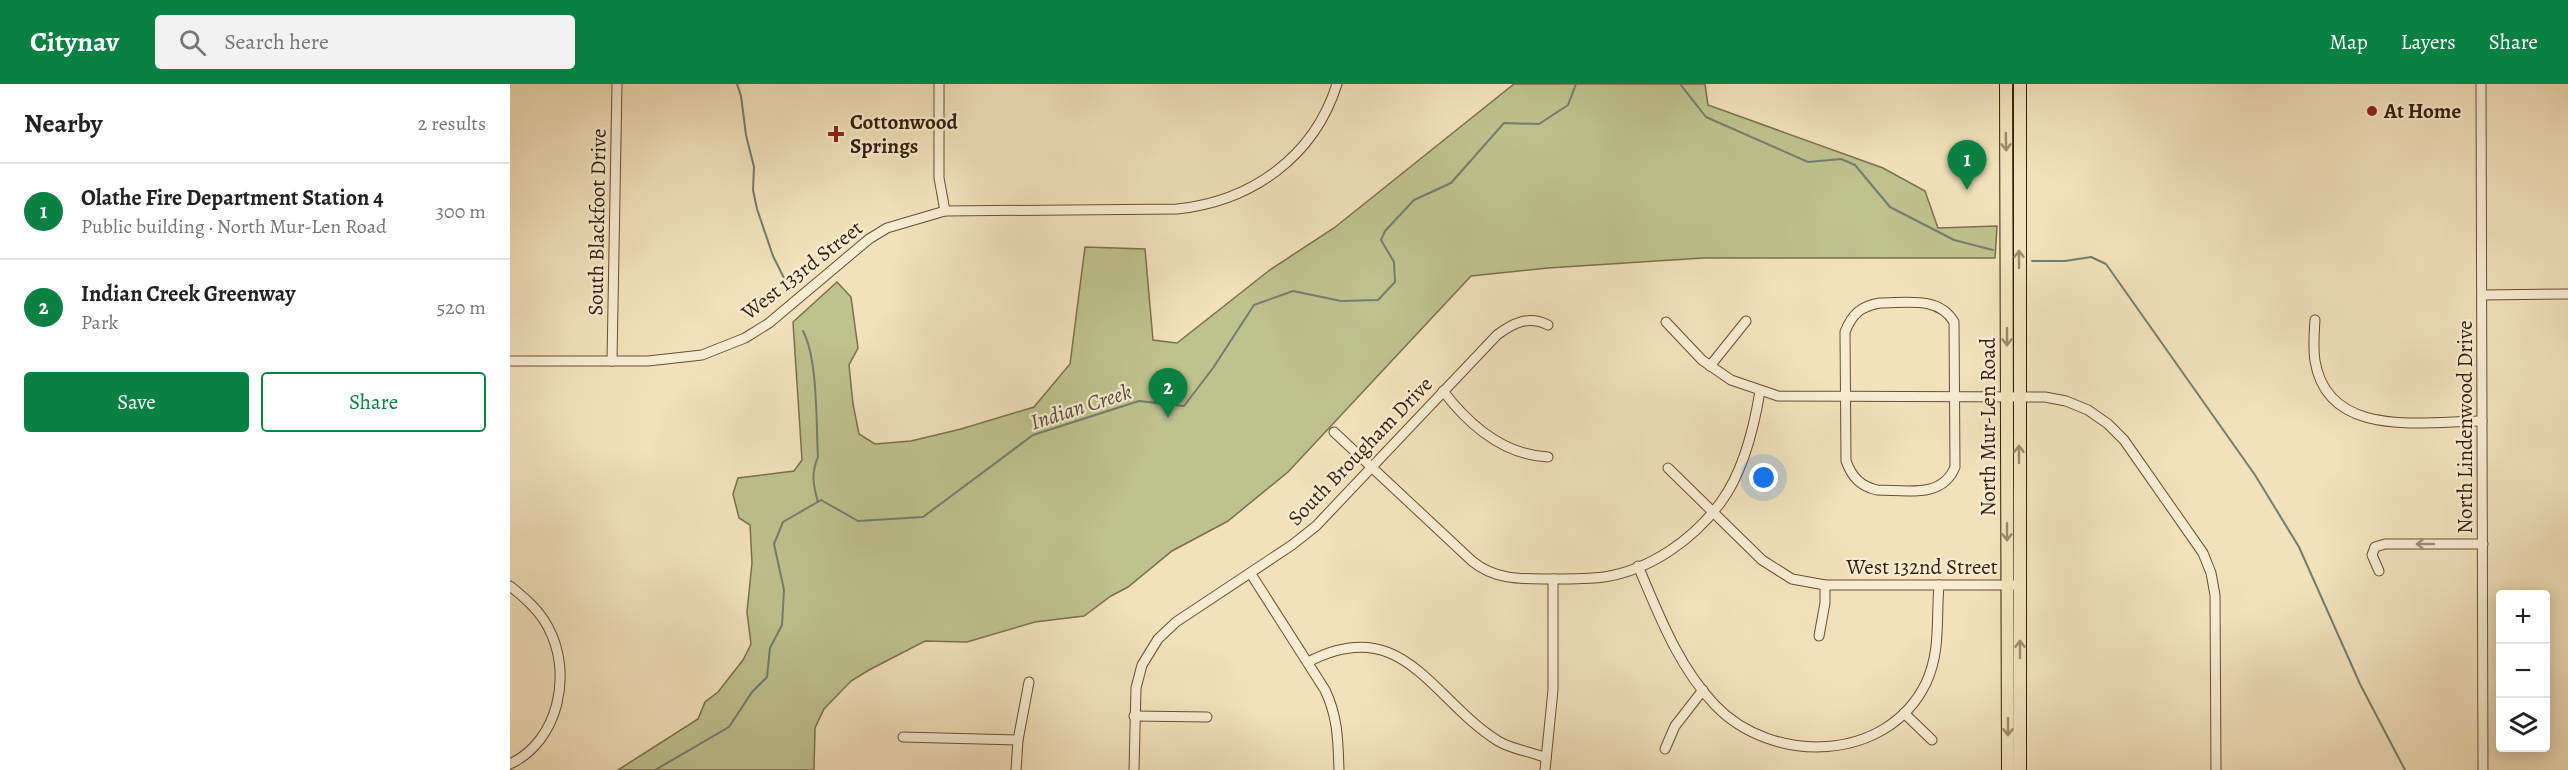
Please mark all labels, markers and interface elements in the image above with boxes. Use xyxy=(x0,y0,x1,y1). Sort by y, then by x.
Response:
search box xyxy=(155,15,575,69)
text: Citynav xyxy=(30,23,119,61)
icon: search xyxy=(176,26,209,59)
text: Search here xyxy=(224,27,329,57)
text: Map xyxy=(2329,28,2368,56)
text: Layers xyxy=(2401,28,2456,56)
text: Share xyxy=(2489,28,2538,56)
place label: At Home xyxy=(2383,97,2461,125)
marker: At Home xyxy=(2365,104,2379,118)
text: Nearby xyxy=(24,106,103,141)
place label: Cottonwood Springs xyxy=(850,108,959,160)
text: 2 results xyxy=(418,110,486,137)
marker: Cottonwood Springs xyxy=(827,125,845,143)
street label: South Blackfoot Drive xyxy=(581,128,613,316)
one-way arrow xyxy=(2000,132,2012,152)
pin: 1 xyxy=(1948,141,1986,190)
text: Olathe Fire Department Station 4 xyxy=(81,183,384,213)
text: 1 xyxy=(40,198,47,225)
text: 300 m xyxy=(436,198,486,225)
text: Public building · North Mur-Len Road xyxy=(81,213,387,240)
street label: West 133rd Street xyxy=(735,214,868,327)
one-way arrow xyxy=(2013,249,2025,269)
text: Indian Creek Greenway xyxy=(81,279,295,309)
text: 2 xyxy=(39,294,48,321)
text: 520 m xyxy=(437,294,486,321)
text: Park xyxy=(81,309,119,336)
street label: North Lindenwood Drive xyxy=(2451,320,2479,534)
one-way arrow xyxy=(2001,327,2013,347)
street label: North Mur-Len Road xyxy=(1974,337,2002,516)
pin: 2 xyxy=(1148,368,1188,418)
street label: South Brougham Drive xyxy=(1281,370,1439,532)
button: Save xyxy=(24,372,249,432)
button: Share xyxy=(261,372,486,432)
water label: Indian Creek xyxy=(1027,376,1136,437)
one-way arrow xyxy=(2013,444,2025,464)
your location xyxy=(1749,463,1778,492)
one-way arrow xyxy=(2001,522,2013,542)
one-way arrow xyxy=(2415,538,2435,550)
street label: West 132nd Street xyxy=(1845,553,1998,581)
map controls xyxy=(2496,590,2550,752)
button: + xyxy=(2496,590,2550,644)
one-way arrow xyxy=(2014,639,2026,659)
button: − xyxy=(2496,644,2550,698)
button: layers xyxy=(2496,698,2550,752)
one-way arrow xyxy=(2002,717,2014,737)

